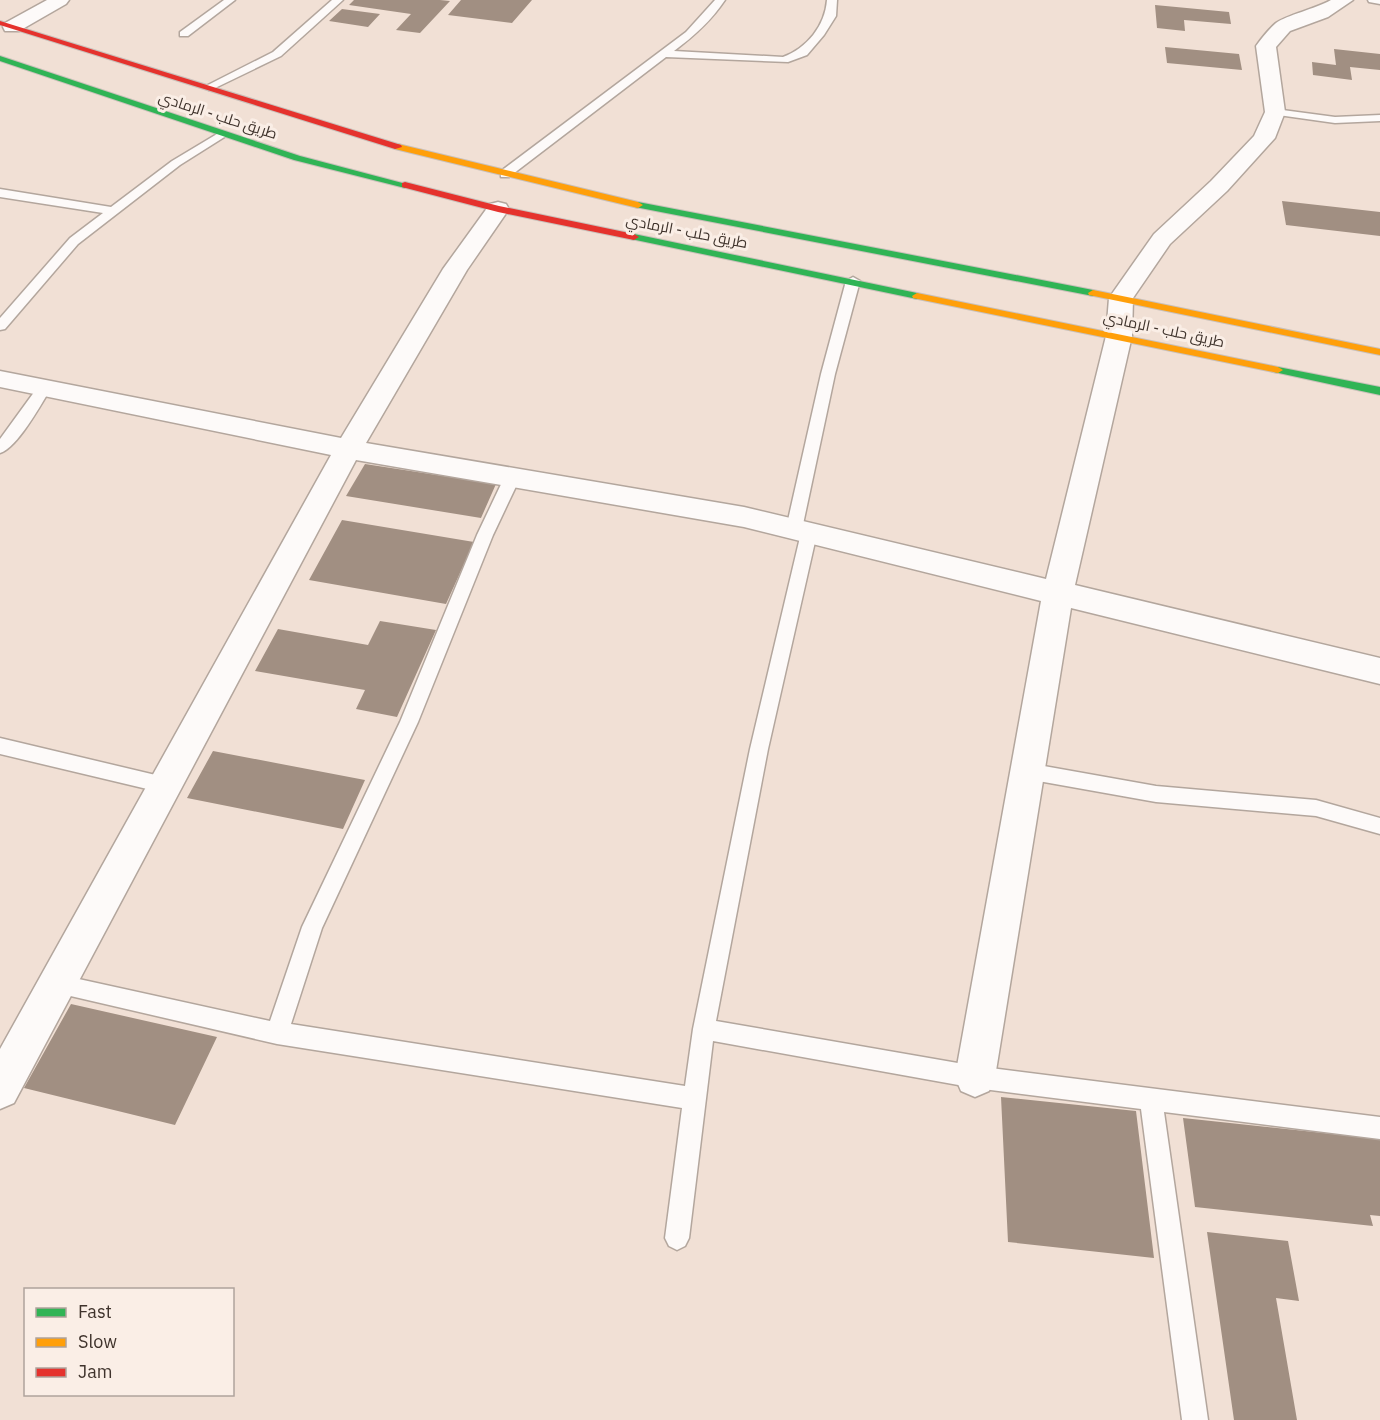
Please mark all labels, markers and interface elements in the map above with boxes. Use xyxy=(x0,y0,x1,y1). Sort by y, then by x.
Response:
street label: طريق حلب - الرمادي xyxy=(155,87,280,146)
street label: طريق حلب - الرمادي xyxy=(624,210,749,255)
street label: طريق حلب - الرمادي xyxy=(1101,307,1226,354)
legend xyxy=(24,1288,234,1396)
text: Fast xyxy=(78,1300,112,1323)
text: Slow xyxy=(78,1330,117,1353)
text: Jam xyxy=(78,1360,113,1383)

